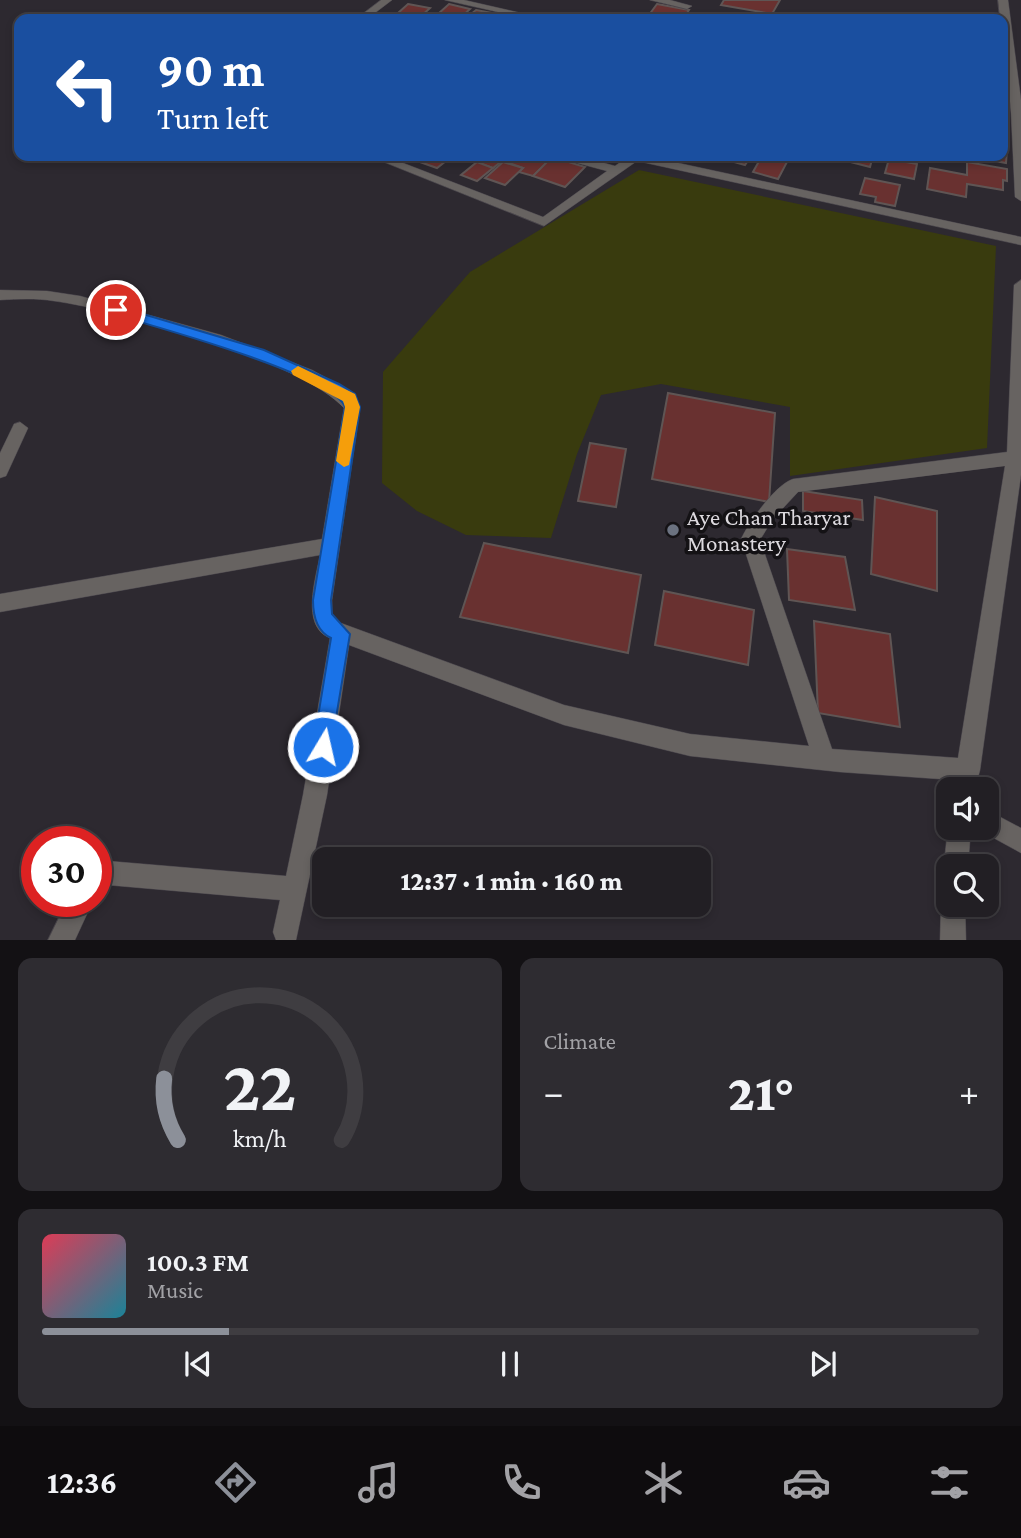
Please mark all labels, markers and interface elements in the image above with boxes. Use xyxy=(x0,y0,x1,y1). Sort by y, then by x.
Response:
icon: left xyxy=(42,42,133,133)
text: 90 m xyxy=(157,42,264,97)
text: Turn left xyxy=(157,100,268,136)
pin xyxy=(86,280,146,340)
icon: arrive xyxy=(97,291,135,329)
place label: Aye Chan Tharyar Monastery xyxy=(687,504,851,556)
marker: Aye Chan Tharyar Monastery xyxy=(665,522,681,538)
position arrow xyxy=(286,710,360,784)
map controls xyxy=(936,777,999,917)
button: sound xyxy=(936,777,999,840)
speed limit sign: 30 xyxy=(21,826,112,917)
button: search xyxy=(936,854,999,917)
text: 12:37 · 1 min · 160 m xyxy=(400,867,623,896)
text: Climate xyxy=(544,1028,616,1054)
text: 22 xyxy=(223,1046,296,1127)
text: 21° xyxy=(728,1063,795,1121)
text: − xyxy=(544,1071,564,1113)
text: + xyxy=(959,1071,979,1113)
text: km/h xyxy=(233,1125,287,1152)
text: 100.3 FM xyxy=(147,1248,249,1277)
text: Music xyxy=(147,1277,203,1303)
icon: previous xyxy=(179,1345,217,1383)
icon: pause xyxy=(491,1345,529,1383)
icon: next xyxy=(804,1345,842,1383)
icon: directions xyxy=(211,1458,260,1507)
icon: music xyxy=(354,1458,403,1507)
icon: phone xyxy=(497,1458,546,1507)
icon: climate xyxy=(639,1458,688,1507)
icon: car xyxy=(782,1458,831,1507)
icon: filters xyxy=(925,1458,974,1507)
text: 12:36 xyxy=(47,1464,117,1500)

